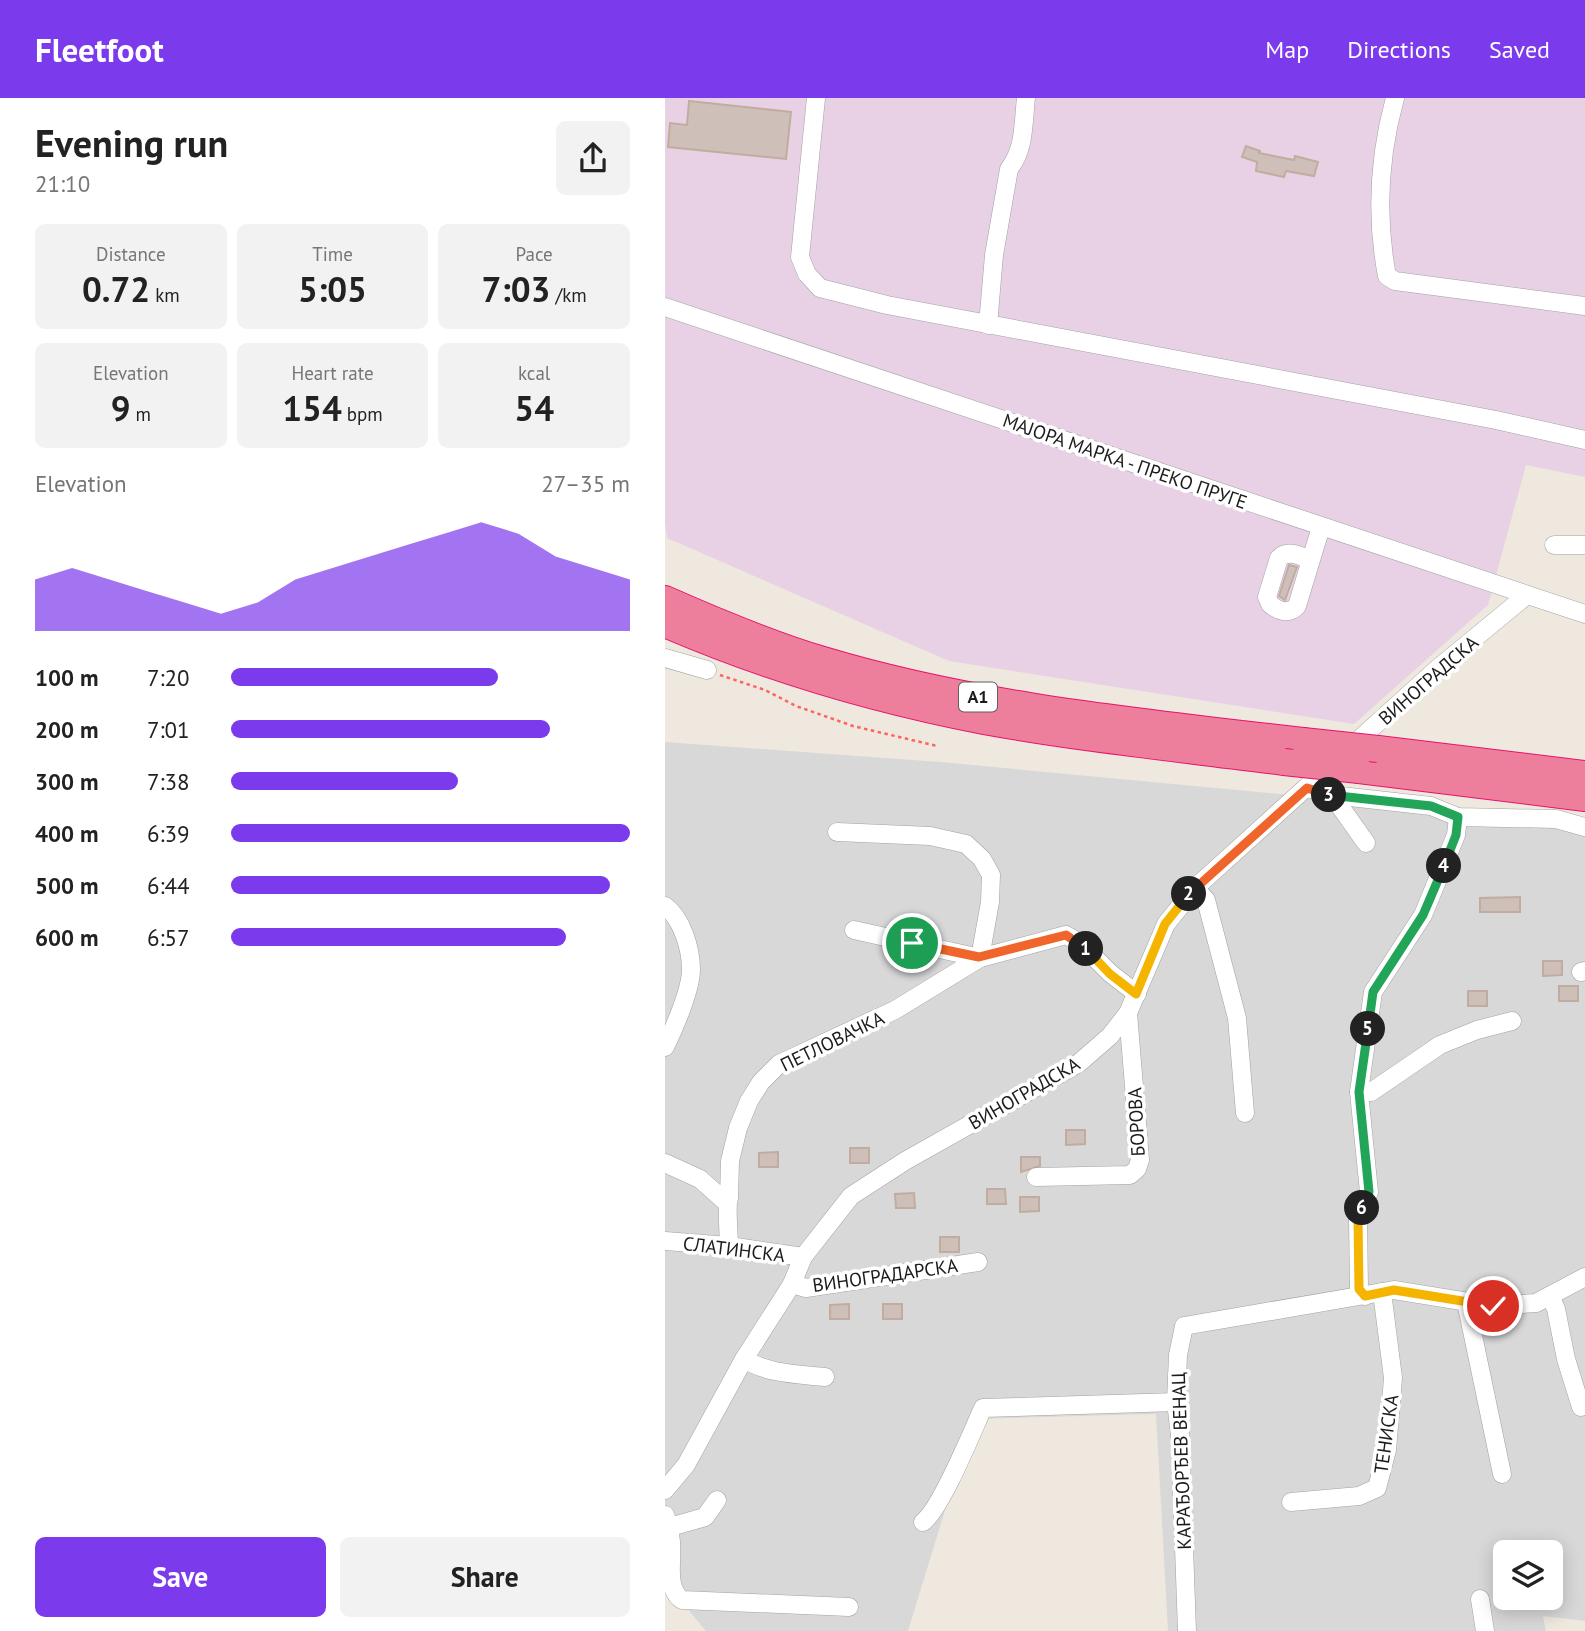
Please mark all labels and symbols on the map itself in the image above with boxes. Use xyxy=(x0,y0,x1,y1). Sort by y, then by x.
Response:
street label: МАЈОРА МАРКА - ПРЕКО ПРУГЕ xyxy=(1000,408,1250,514)
street label: ВИНОГРАДСКА xyxy=(1373,630,1483,730)
road number: A1 xyxy=(959,682,997,712)
pin: 3 xyxy=(1311,778,1347,812)
pin: 4 xyxy=(1427,848,1461,884)
pin: 2 xyxy=(1171,876,1207,912)
pin xyxy=(882,913,942,973)
pin: 1 xyxy=(1069,932,1103,966)
street label: ПЕТЛОВАЧКА xyxy=(776,1006,888,1076)
pin: 5 xyxy=(1351,1012,1385,1046)
street label: ВИНОГРАДСКА xyxy=(964,1051,1084,1135)
street label: БОРОВА xyxy=(1122,1087,1150,1157)
pin: 6 xyxy=(1345,1190,1379,1226)
street label: СЛАТИНСКА xyxy=(682,1231,786,1267)
street label: ВИНОГРАДАРСКА xyxy=(811,1253,959,1297)
pin xyxy=(1463,1276,1523,1336)
street label: КАРАЂОРЂЕВ ВЕНАЦ xyxy=(1166,1372,1196,1550)
street label: ТЕНИСКА xyxy=(1369,1393,1403,1475)

